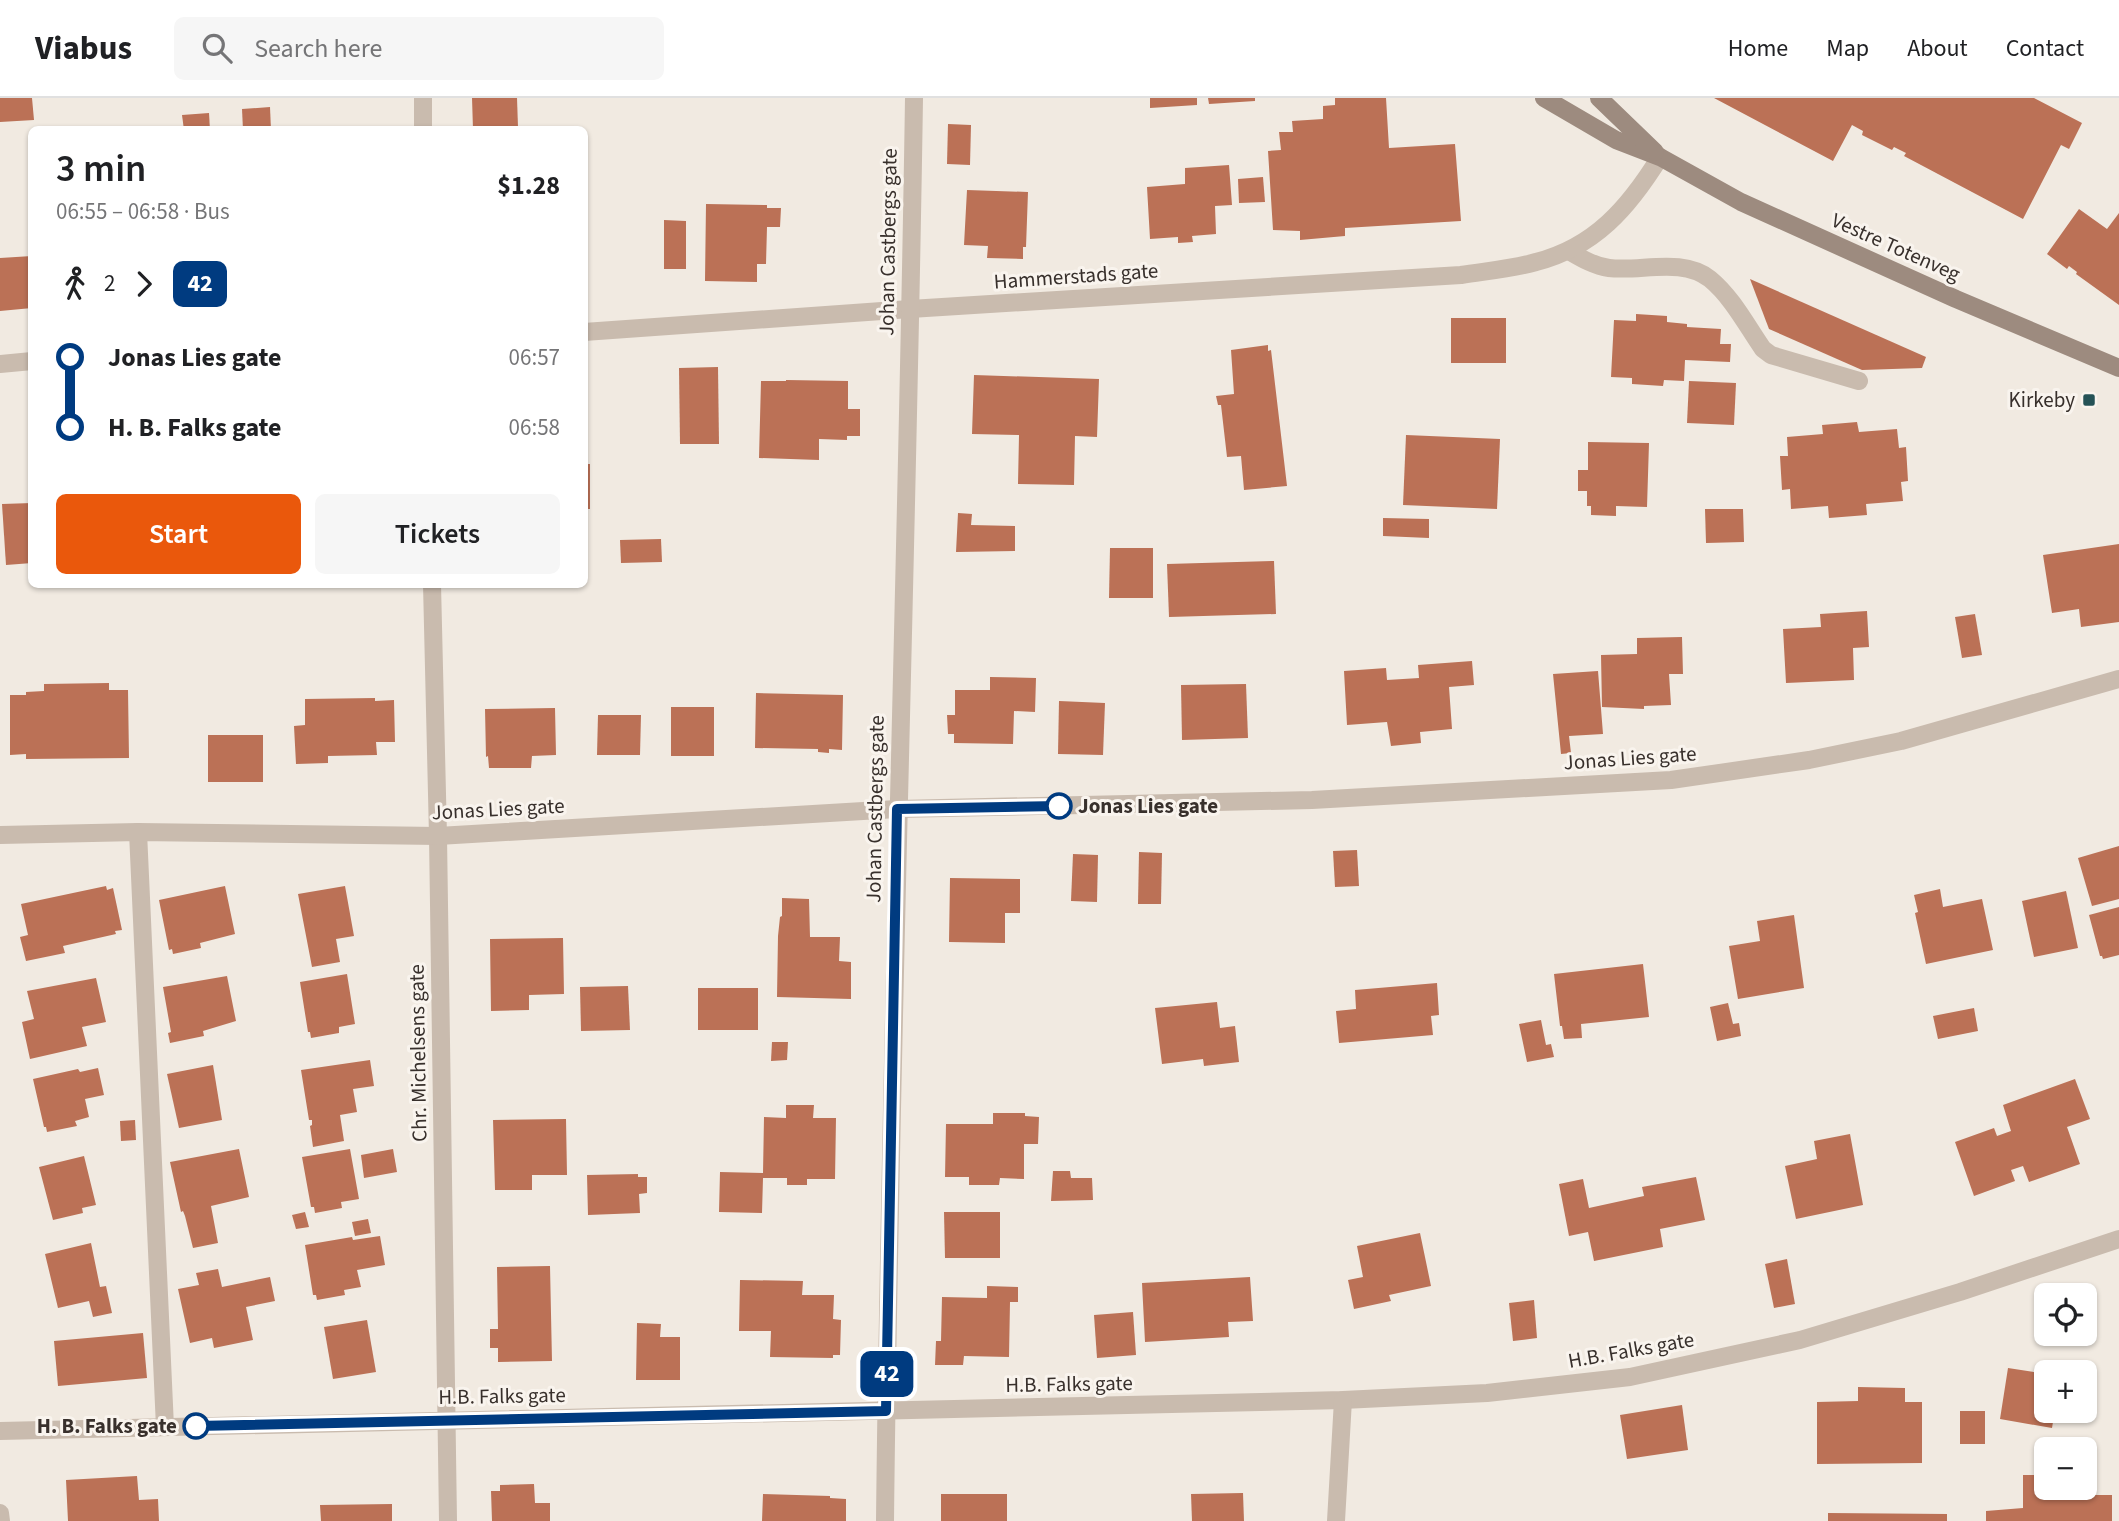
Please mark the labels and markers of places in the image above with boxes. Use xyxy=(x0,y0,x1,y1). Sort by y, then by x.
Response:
place label: Kirkeby xyxy=(2009,385,2075,415)
marker: Kirkeby xyxy=(2081,392,2097,408)
place label: Jonas Lies gate xyxy=(1078,791,1218,821)
marker: Jonas Lies gate xyxy=(1046,793,1072,819)
place label: H. B. Falks gate xyxy=(37,1411,177,1441)
marker: H. B. Falks gate xyxy=(183,1413,209,1439)

